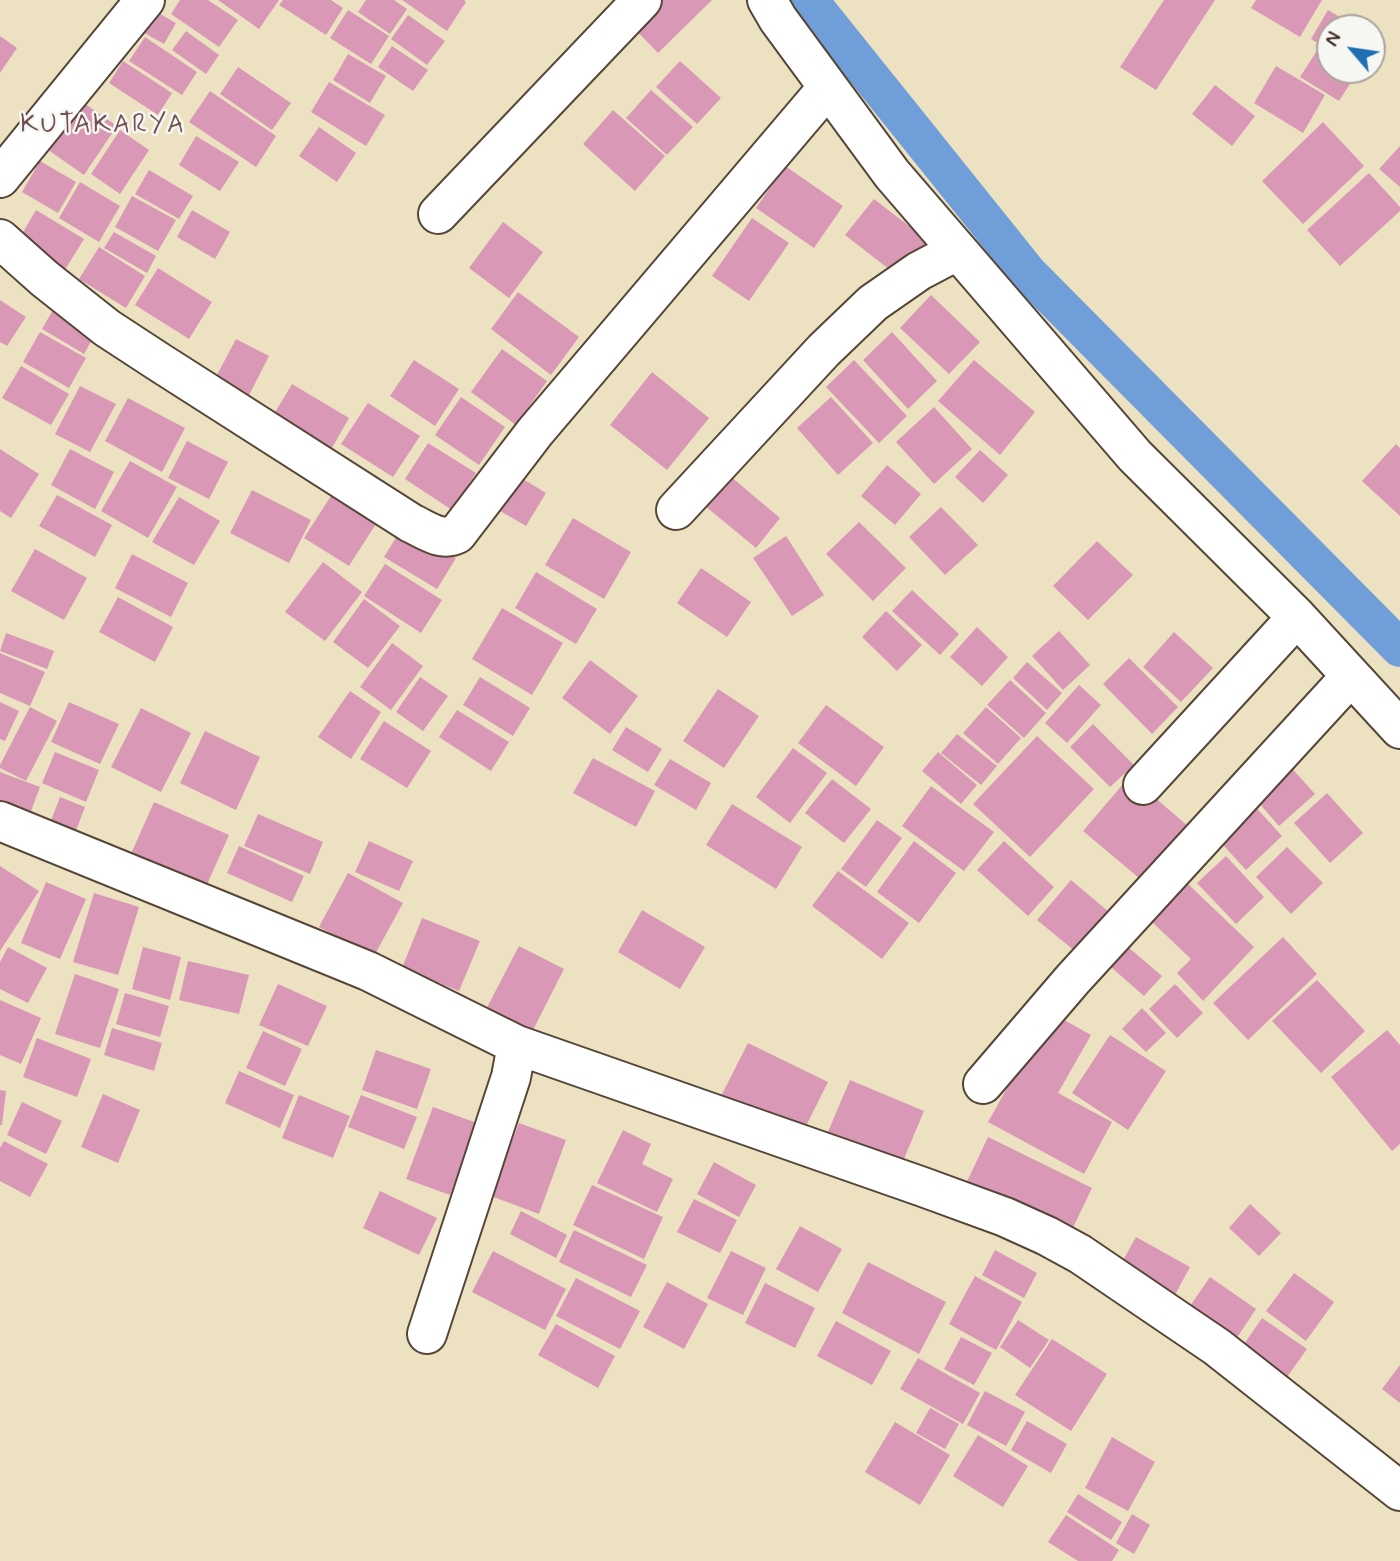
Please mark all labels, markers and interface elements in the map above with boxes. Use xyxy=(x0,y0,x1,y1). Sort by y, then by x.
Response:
north arrow xyxy=(1316,14,1386,84)
text: N xyxy=(1320,28,1348,51)
district label: KUTAKARYA xyxy=(23,111,183,143)

